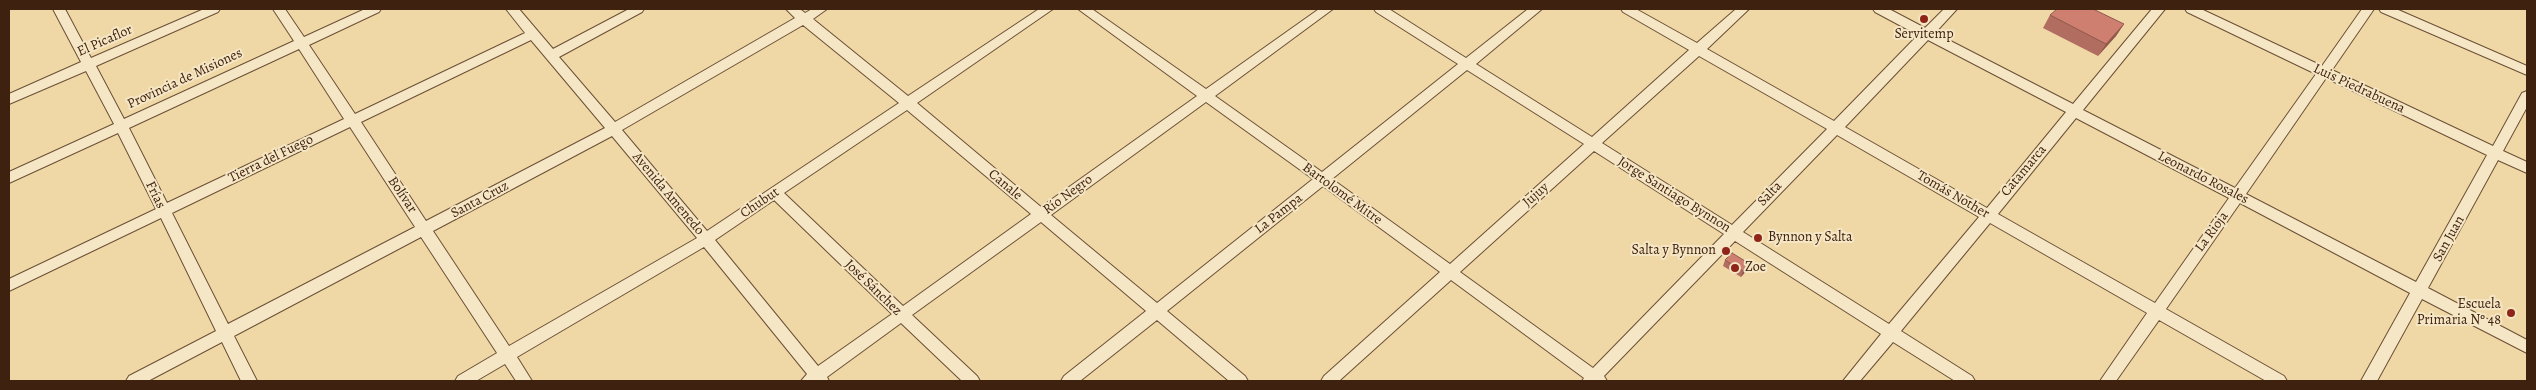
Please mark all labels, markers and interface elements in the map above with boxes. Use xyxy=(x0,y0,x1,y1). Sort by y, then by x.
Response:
marker: Servitemp xyxy=(1918,13,1930,25)
street label: El Picaflor xyxy=(75,21,135,61)
place label: Servitemp xyxy=(1894,27,1954,43)
street label: Provincia de Misiones xyxy=(125,45,245,113)
street label: Luis Piedrabuena xyxy=(2310,60,2408,118)
street label: Tierra del Fuego xyxy=(226,131,316,187)
street label: Catamarca xyxy=(1998,142,2050,200)
street label: Leonardo Rosales xyxy=(2155,148,2251,208)
street label: Avenida Amenedo xyxy=(629,149,707,239)
street label: Jorge Santiago Bynnon xyxy=(1614,153,1734,237)
street label: Bartolomé Mitre xyxy=(1299,159,1385,229)
street label: Canale xyxy=(985,166,1025,204)
street label: Tomás Nother xyxy=(1914,168,1992,222)
street label: Río Negro xyxy=(1040,171,1096,219)
street label: Bolívar xyxy=(384,174,420,216)
street label: Santa Cruz xyxy=(448,178,512,222)
street label: Salta xyxy=(1754,178,1786,210)
street label: Frías xyxy=(141,179,169,211)
street label: Jujuy xyxy=(1520,179,1552,211)
street label: Chubut xyxy=(737,184,783,222)
street label: La Pampa xyxy=(1252,190,1306,238)
street label: La Rioja xyxy=(2192,209,2232,255)
street label: San Juan xyxy=(2430,213,2468,265)
place label: Bynnon y Salta xyxy=(1768,230,1852,246)
marker: Bynnon y Salta xyxy=(1752,232,1764,244)
place label: Salta y Bynnon xyxy=(1632,243,1716,259)
marker: Salta y Bynnon xyxy=(1720,245,1732,257)
street label: José Sánchez xyxy=(841,257,905,319)
place label: Zoe xyxy=(1745,260,1766,276)
marker: Zoe xyxy=(1729,262,1741,274)
place label: Escuela Primaria Nº 48 xyxy=(2417,297,2501,330)
marker: Escuela Primaria Nº 48 xyxy=(2505,307,2517,319)

